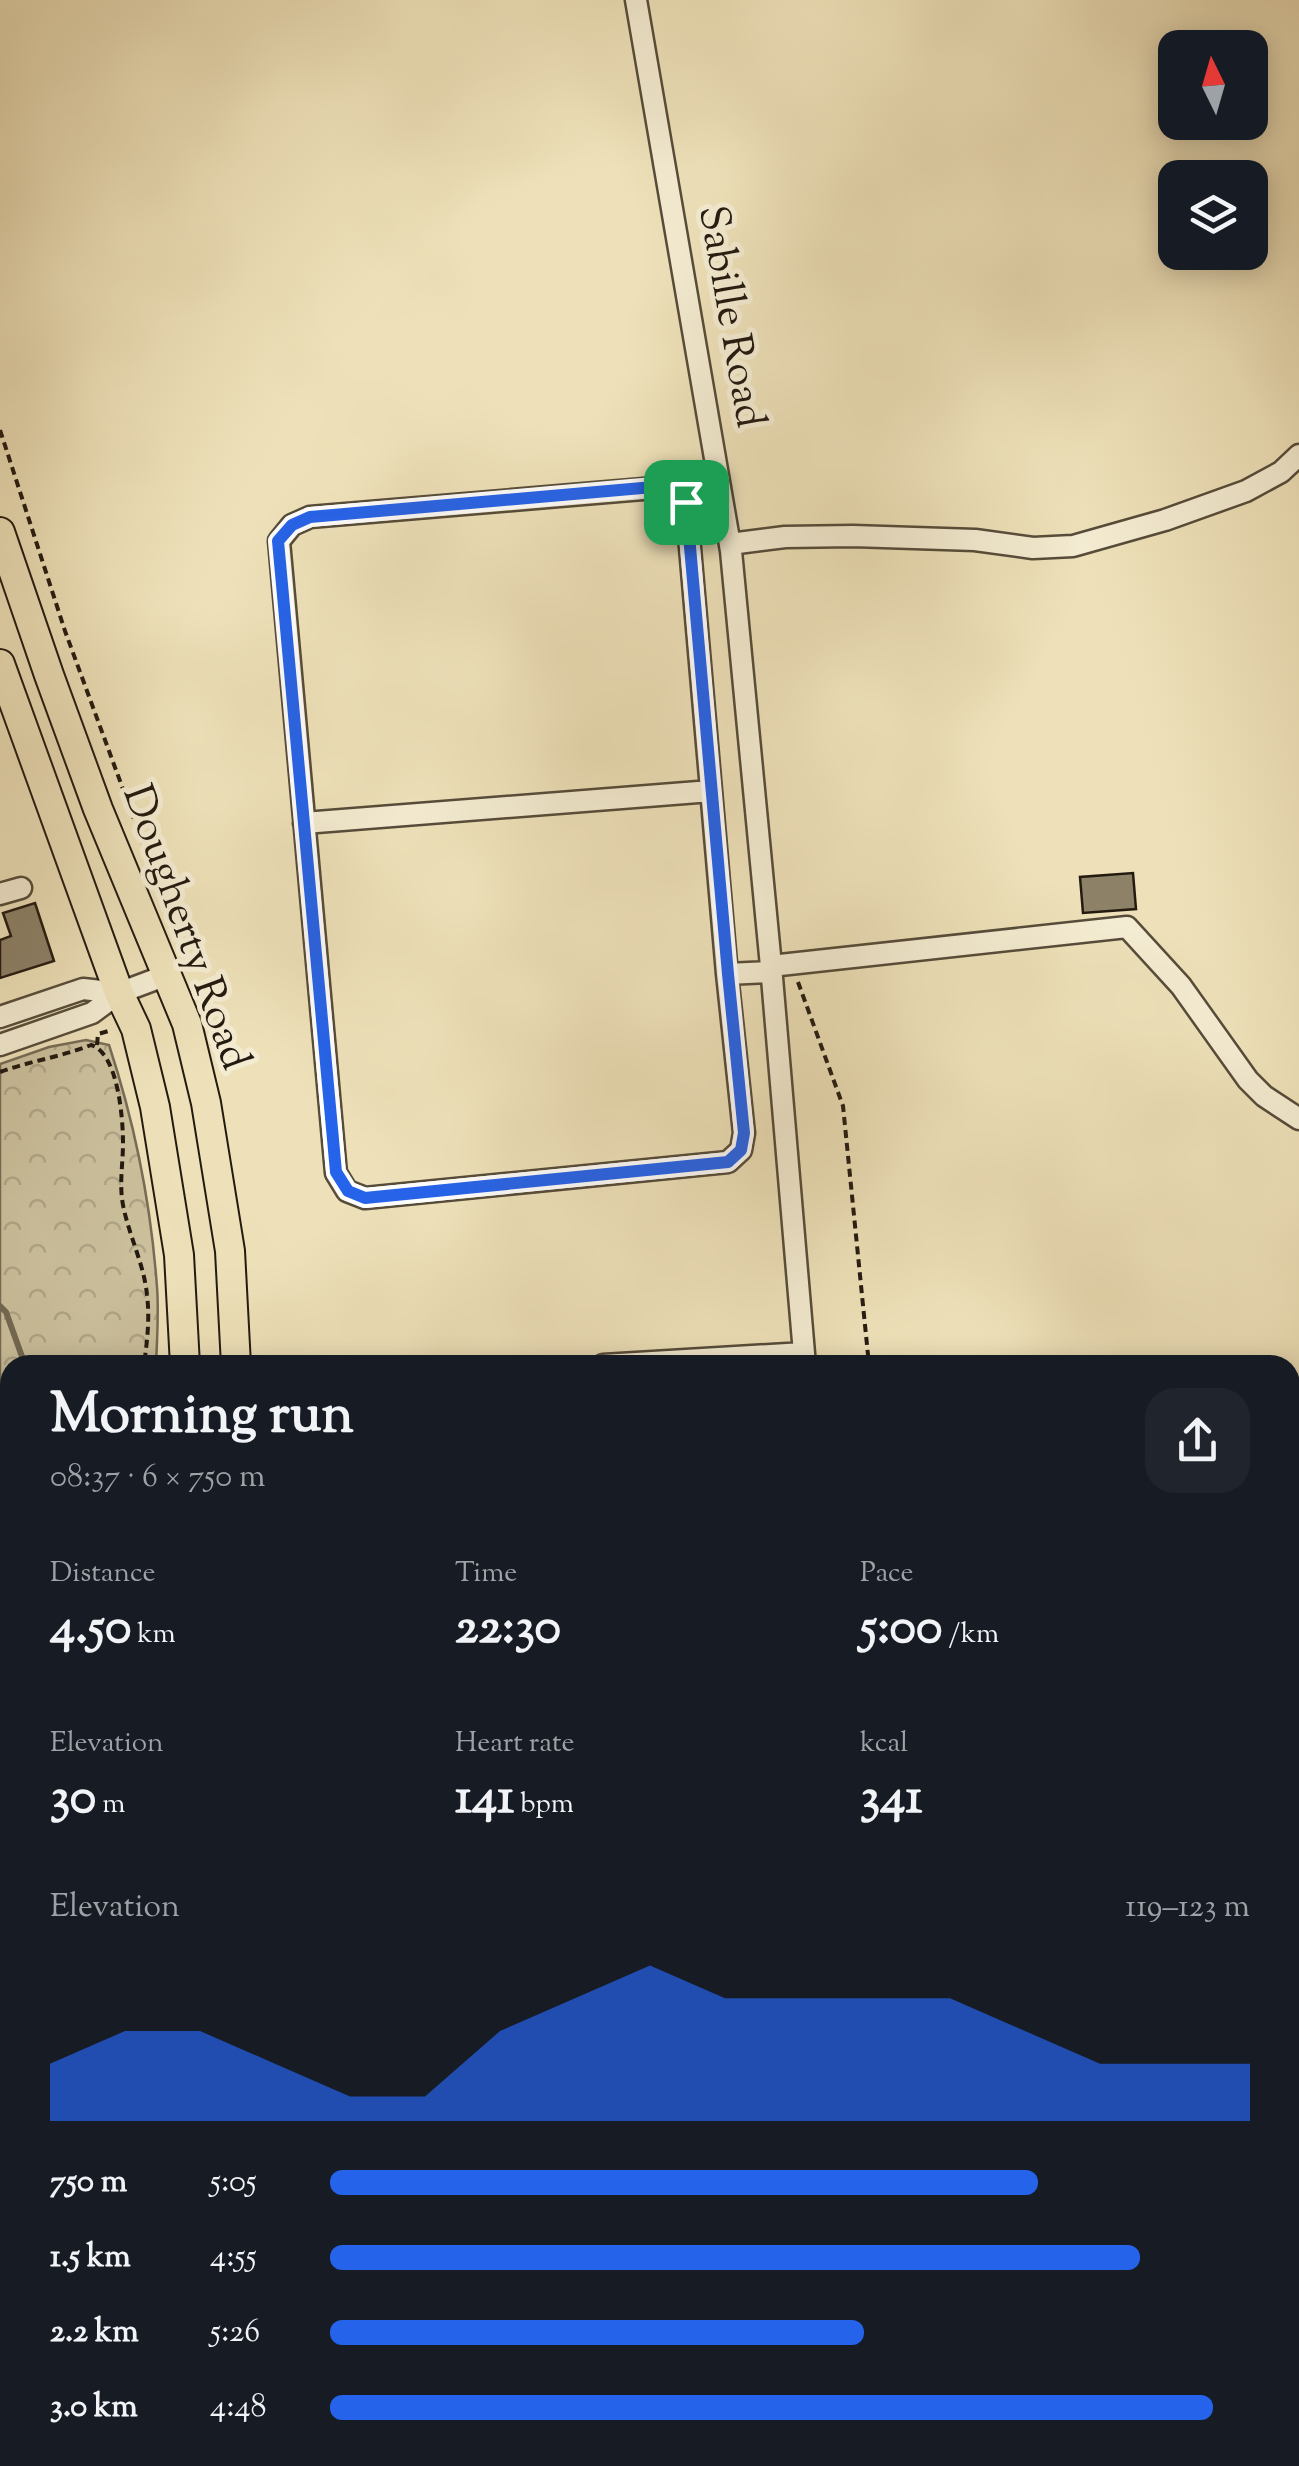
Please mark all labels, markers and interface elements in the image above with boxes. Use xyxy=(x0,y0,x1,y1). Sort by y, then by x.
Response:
north arrow xyxy=(1158,30,1268,140)
map controls xyxy=(1158,30,1268,270)
button: layers xyxy=(1158,160,1268,270)
street label: Sabille Road xyxy=(680,201,778,433)
pin xyxy=(644,460,729,545)
icon: arrive xyxy=(659,475,714,530)
street label: Dougherty Road xyxy=(105,777,263,1079)
text: Morning run xyxy=(50,1378,354,1457)
button: share xyxy=(1145,1388,1250,1493)
text: 08:37 · 6 × 750 m xyxy=(50,1455,266,1501)
text: Distance xyxy=(50,1554,156,1594)
text: Time xyxy=(455,1554,517,1594)
text: Pace xyxy=(860,1554,914,1594)
text: 4.50 xyxy=(50,1594,131,1666)
text: 22:30 xyxy=(455,1594,561,1666)
text: 5:00 xyxy=(860,1594,943,1666)
text: km xyxy=(131,1615,176,1655)
text: /km xyxy=(943,1615,999,1655)
text: Elevation xyxy=(50,1724,164,1764)
text: Heart rate xyxy=(455,1724,575,1764)
text: kcal xyxy=(860,1724,908,1764)
text: 30 xyxy=(50,1764,96,1836)
text: 141 xyxy=(455,1764,514,1836)
text: 341 xyxy=(860,1764,922,1836)
text: m xyxy=(96,1785,125,1825)
text: bpm xyxy=(514,1785,574,1825)
text: Elevation xyxy=(50,1885,180,1931)
text: 119–123 m xyxy=(1125,1885,1250,1931)
text: 750 m xyxy=(50,2160,127,2206)
text: 5:05 xyxy=(210,2160,257,2206)
text: 1.5 km xyxy=(50,2235,131,2281)
text: 4:55 xyxy=(210,2235,257,2281)
text: 2.2 km xyxy=(50,2310,139,2356)
text: 5:26 xyxy=(210,2310,260,2356)
text: 3.0 km xyxy=(50,2385,138,2431)
text: 4:48 xyxy=(210,2385,267,2431)

